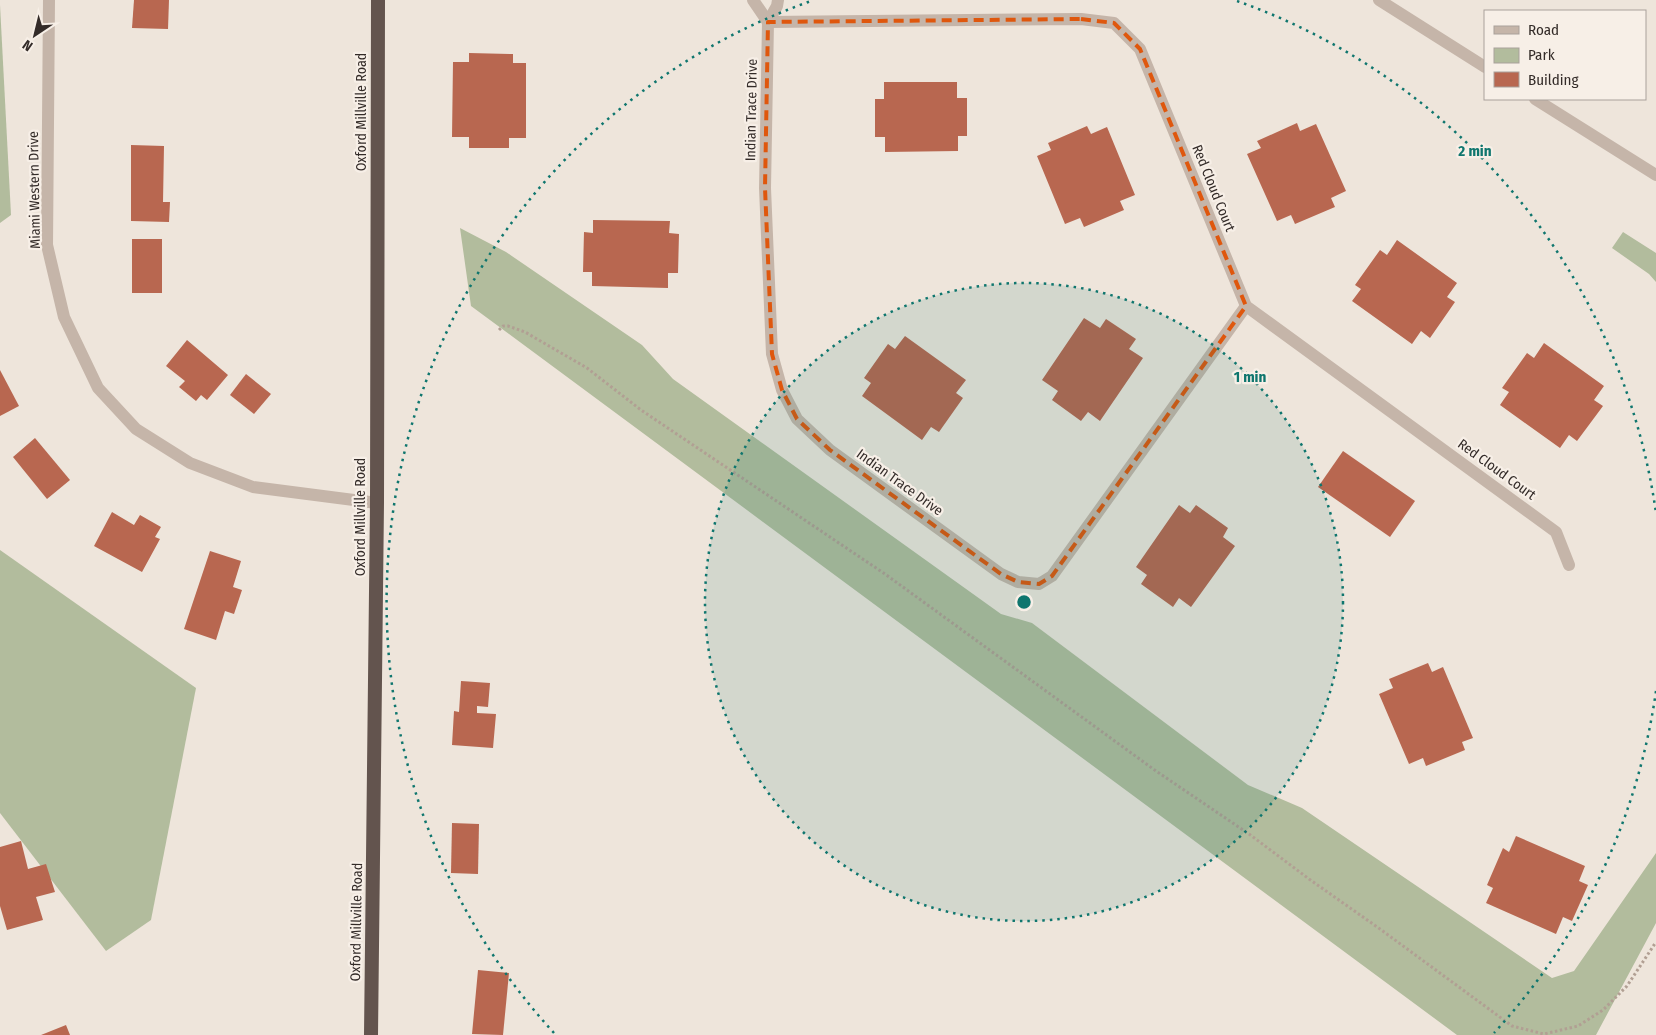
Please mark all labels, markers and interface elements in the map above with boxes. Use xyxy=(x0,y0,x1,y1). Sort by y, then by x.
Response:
north arrow xyxy=(10,10,60,60)
legend xyxy=(1484,10,1646,100)
text: Road xyxy=(1528,21,1559,39)
text: N xyxy=(20,36,36,55)
text: Park xyxy=(1528,46,1555,64)
street label: Oxford Millville Road xyxy=(353,53,370,171)
street label: Indian Trace Drive xyxy=(742,59,761,161)
text: Building xyxy=(1528,71,1579,89)
street label: Miami Western Drive xyxy=(25,131,44,249)
street label: Red Cloud Court xyxy=(1188,142,1239,234)
text: 2 min xyxy=(1457,142,1492,160)
text: 1 min xyxy=(1234,368,1266,386)
street label: Red Cloud Court xyxy=(1454,435,1539,504)
street label: Indian Trace Drive xyxy=(853,445,946,519)
street label: Oxford Millville Road xyxy=(352,458,369,576)
centre of rings xyxy=(1015,593,1033,611)
street label: Oxford Millville Road xyxy=(347,863,366,981)

